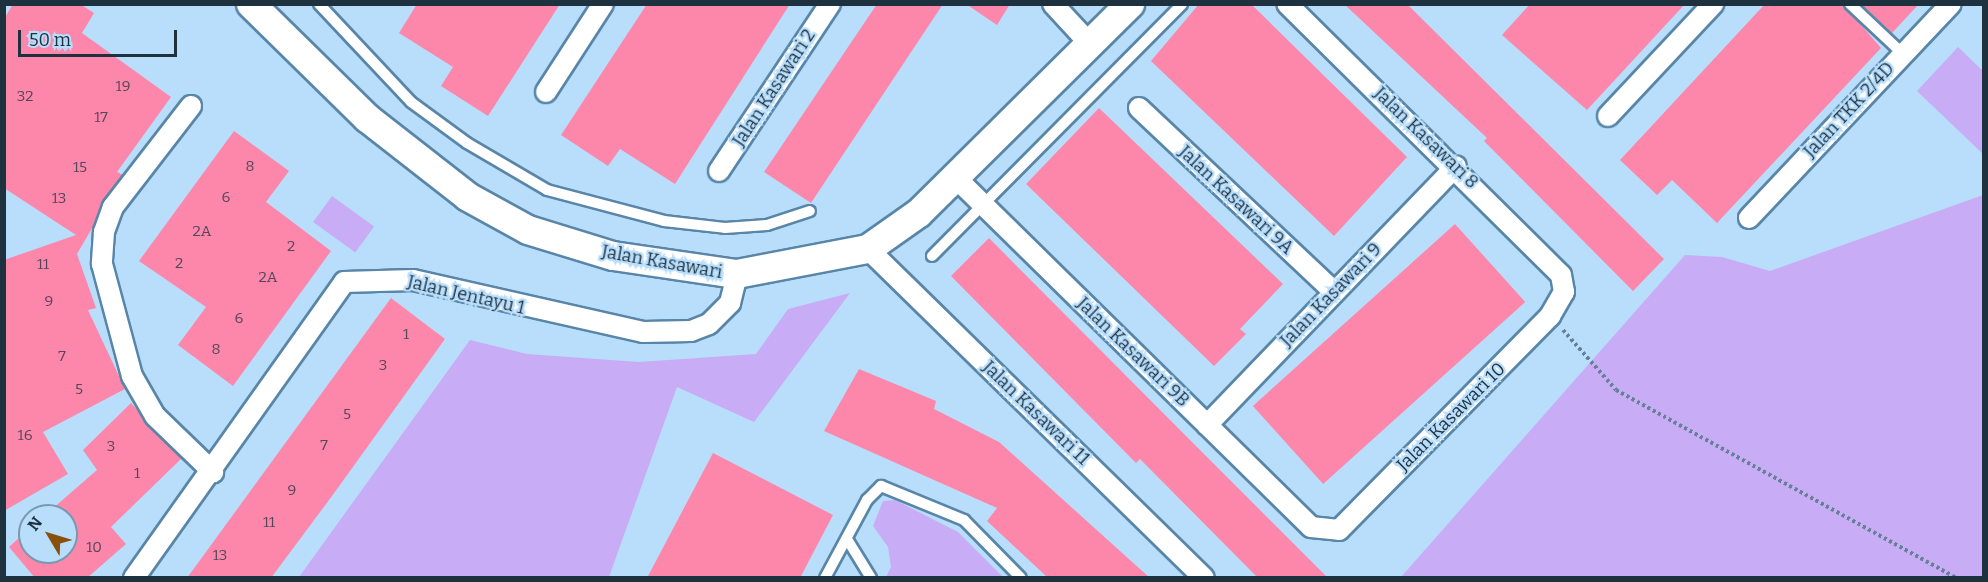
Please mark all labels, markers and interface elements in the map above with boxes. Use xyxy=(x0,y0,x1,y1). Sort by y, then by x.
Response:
scale bar xyxy=(21,18,180,56)
street label: Jalan Kasawari 2 xyxy=(728,25,820,151)
text: 50 m xyxy=(29,29,71,51)
street label: Jalan TKK 2/4D xyxy=(1799,58,1899,162)
house number: 19 xyxy=(116,78,130,96)
street label: Jalan Kasawari 8 xyxy=(1369,83,1483,193)
house number: 32 xyxy=(17,88,33,106)
house number: 17 xyxy=(94,109,108,127)
street label: Jalan Kasawari 9A xyxy=(1174,141,1298,259)
house number: 8 xyxy=(245,158,255,176)
house number: 15 xyxy=(73,159,87,177)
house number: 6 xyxy=(222,189,230,207)
house number: 13 xyxy=(52,190,66,208)
house number: 2A xyxy=(193,223,211,241)
house number: 2 xyxy=(287,238,295,256)
street label: Jalan Kasawari 9 xyxy=(1276,239,1386,351)
street label: Jalan Kasawari xyxy=(600,241,724,283)
house number: 2 xyxy=(175,255,183,273)
house number: 11 xyxy=(37,256,49,274)
house number: 2A xyxy=(259,269,277,287)
street label: Jalan Jentayu 1 xyxy=(405,271,527,319)
house number: 9 xyxy=(45,293,53,311)
street label: Jalan Kasawari 9B xyxy=(1072,293,1194,411)
house number: 6 xyxy=(235,310,243,328)
house number: 1 xyxy=(403,326,409,344)
house number: 8 xyxy=(211,341,221,359)
house number: 7 xyxy=(58,348,66,366)
house number: 3 xyxy=(379,357,387,375)
street label: Jalan Kasawari 11 xyxy=(978,357,1094,469)
street label: Jalan Kasawari 10 xyxy=(1392,358,1510,476)
house number: 5 xyxy=(75,381,83,399)
house number: 5 xyxy=(343,406,351,424)
house number: 16 xyxy=(18,427,32,445)
house number: 7 xyxy=(320,437,328,455)
house number: 3 xyxy=(107,438,115,456)
house number: 1 xyxy=(134,465,140,483)
house number: 9 xyxy=(288,482,296,500)
north arrow xyxy=(18,504,78,564)
text: N xyxy=(24,513,46,535)
house number: 11 xyxy=(263,514,275,532)
house number: 10 xyxy=(86,539,102,557)
house number: 13 xyxy=(213,547,227,565)

